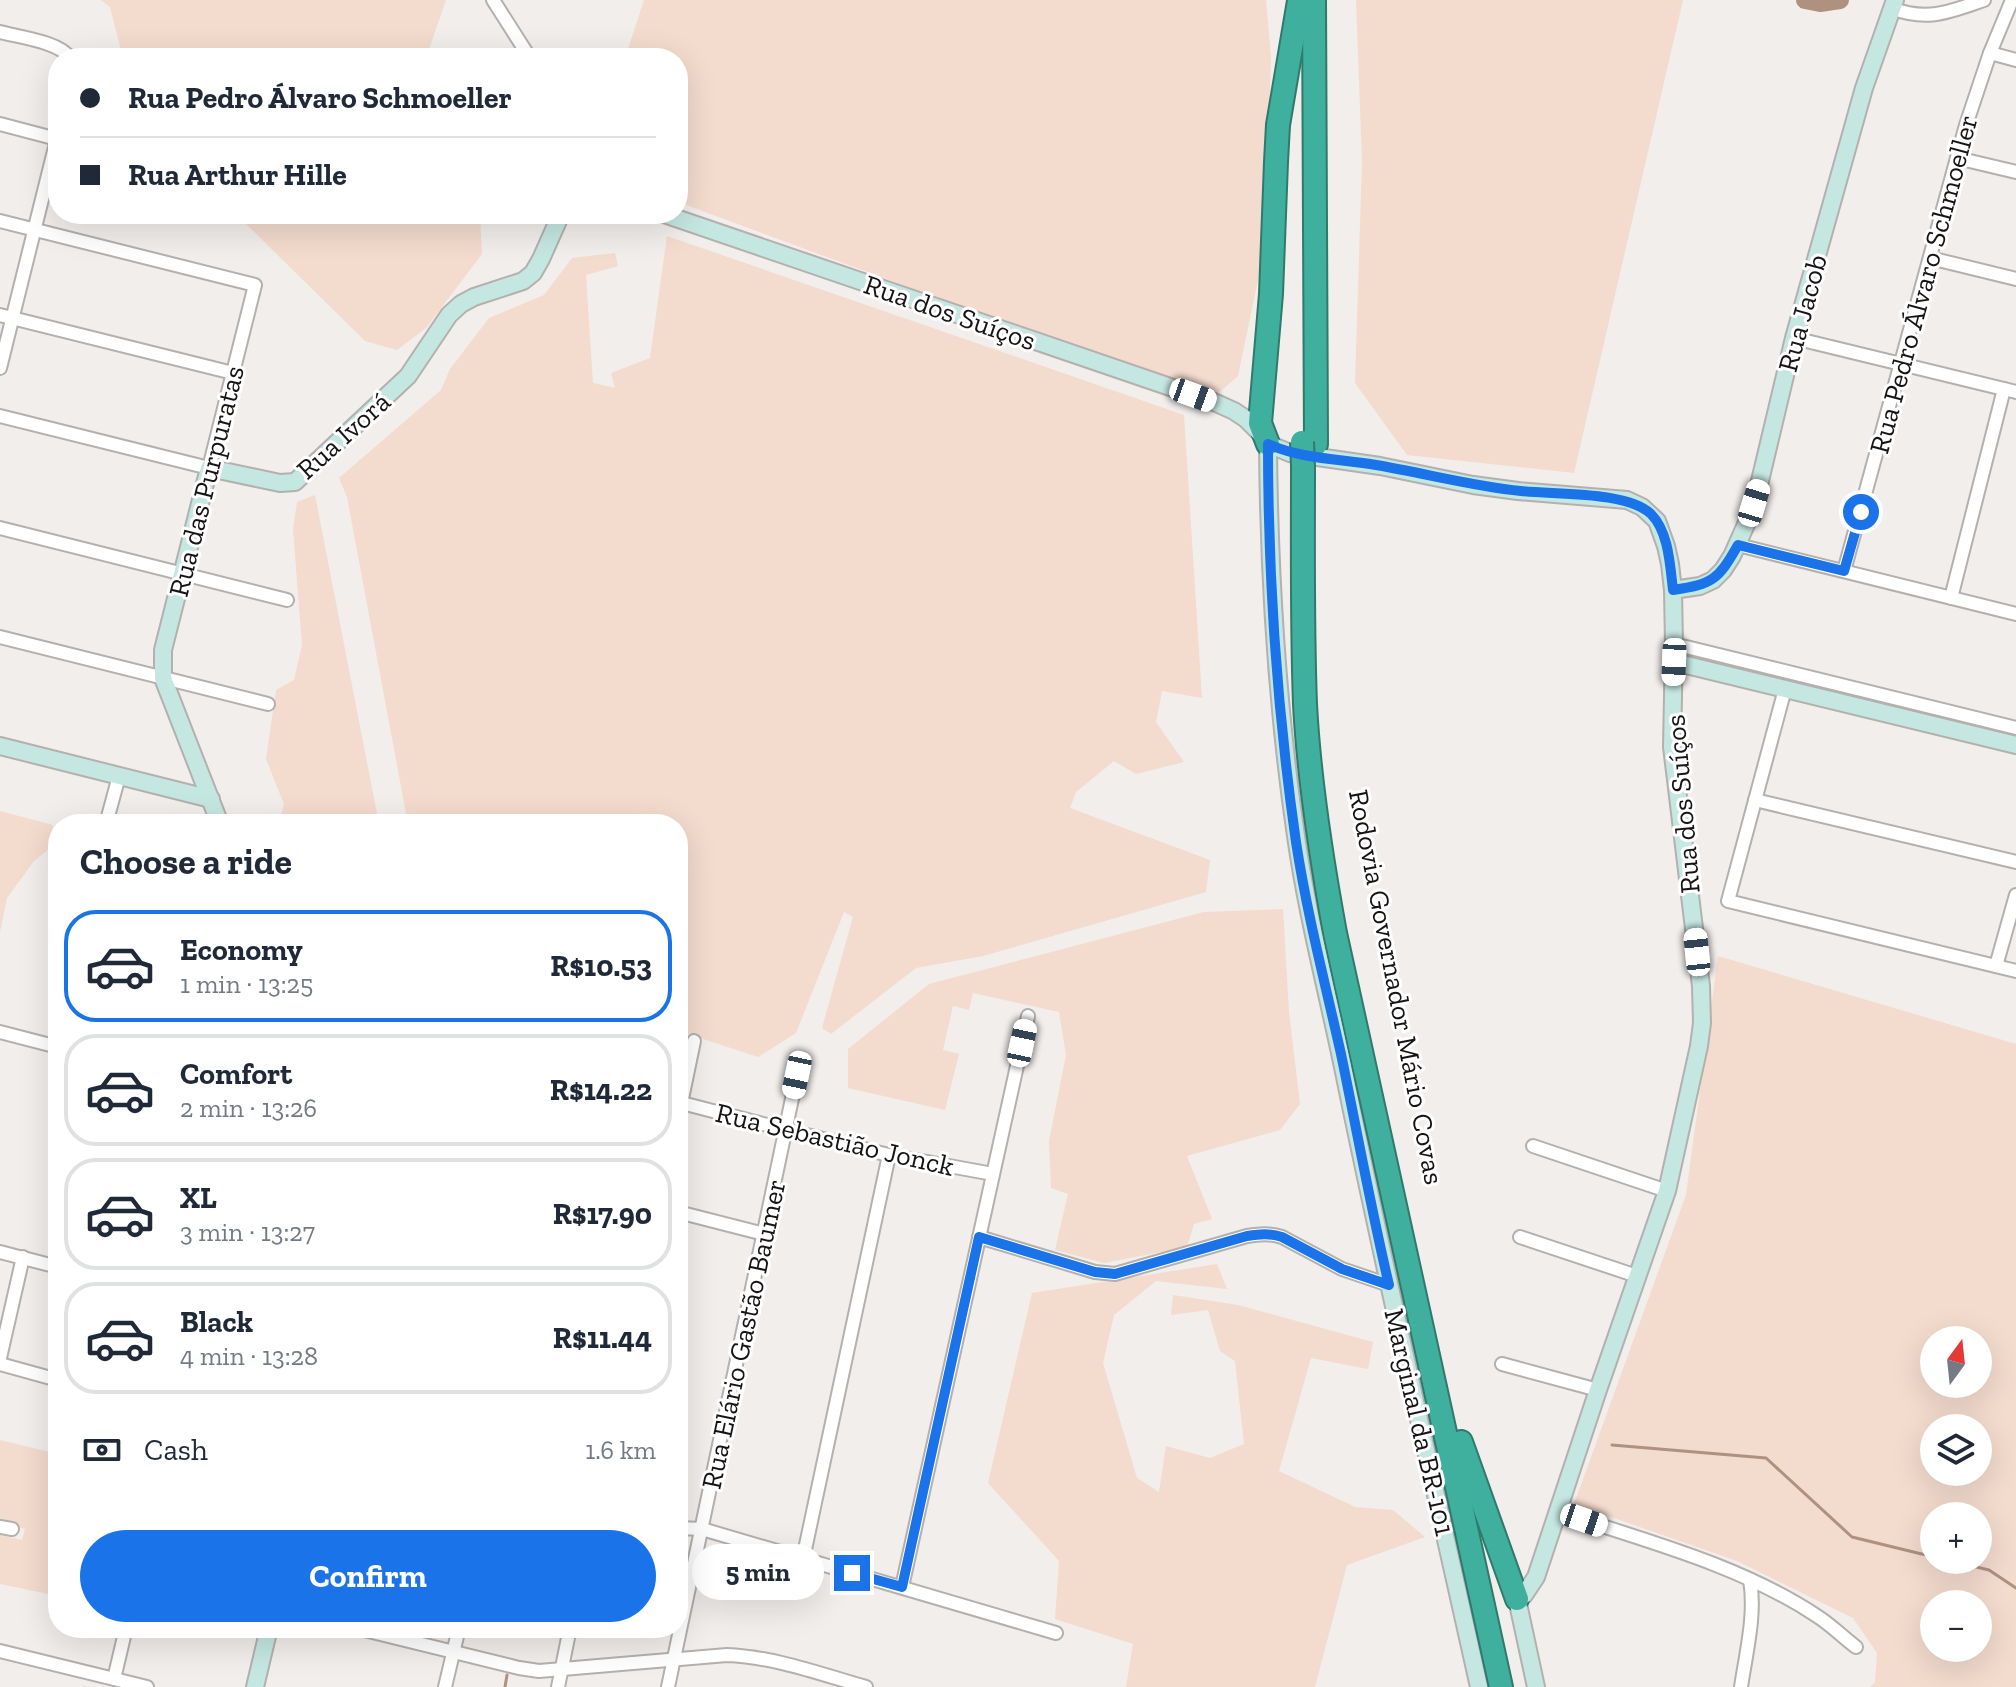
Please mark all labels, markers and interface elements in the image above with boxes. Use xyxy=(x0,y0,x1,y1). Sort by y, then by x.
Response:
text: Rua Pedro Álvaro Schmoeller xyxy=(128,80,512,116)
street label: Rua Pedro Álvaro Schmoeller xyxy=(1862,111,1985,457)
text: Rua Arthur Hille xyxy=(128,157,347,193)
street label: Rua Jacob xyxy=(1771,251,1834,375)
street label: Rua dos Suíços xyxy=(860,268,1040,357)
street label: Rua das Purpuratas xyxy=(162,362,251,600)
car xyxy=(1166,376,1220,414)
street label: Rua Ivorá xyxy=(290,385,397,486)
car xyxy=(1736,477,1772,529)
route start xyxy=(1843,494,1879,530)
car xyxy=(1661,638,1687,686)
street label: Rua dos Suíços xyxy=(1658,713,1707,895)
street label: Rodovia Governador Mário Covas xyxy=(1342,787,1451,1187)
text: Choose a ride xyxy=(80,840,292,883)
car xyxy=(1683,927,1711,977)
icon: car xyxy=(84,930,156,1002)
text: Economy xyxy=(180,932,303,968)
text: R$10.53 xyxy=(550,948,652,984)
text: 1 min · 13:25 xyxy=(180,968,313,1000)
car xyxy=(1005,1017,1039,1069)
car xyxy=(780,1049,814,1101)
icon: car xyxy=(84,1054,156,1126)
text: Comfort xyxy=(180,1056,292,1092)
text: R$14.22 xyxy=(550,1072,652,1108)
text: 2 min · 13:26 xyxy=(180,1092,317,1124)
street label: Rua Sebastião Jonck xyxy=(712,1096,958,1183)
street label: Rua Elário Gastão Baumer xyxy=(695,1176,792,1492)
icon: car xyxy=(84,1178,156,1250)
text: XL xyxy=(180,1180,217,1216)
text: R$17.90 xyxy=(553,1196,652,1232)
text: 3 min · 13:27 xyxy=(180,1216,315,1248)
icon: car xyxy=(84,1302,156,1374)
text: Black xyxy=(180,1304,253,1340)
street label: Marginal da BR-101 xyxy=(1377,1305,1462,1539)
text: R$11.44 xyxy=(553,1320,652,1356)
north arrow xyxy=(1920,1326,1992,1398)
map controls xyxy=(1920,1326,1992,1662)
text: 4 min · 13:28 xyxy=(180,1340,318,1372)
button: layers xyxy=(1920,1414,1992,1486)
icon: cash xyxy=(80,1428,124,1472)
text: Cash xyxy=(144,1432,208,1468)
text: 1.6 km xyxy=(585,1434,656,1466)
car xyxy=(1557,1501,1611,1539)
button: + xyxy=(1920,1502,1992,1574)
button: Confirm xyxy=(80,1530,656,1622)
callout: 5 min xyxy=(692,1545,824,1601)
route end xyxy=(834,1555,870,1591)
text: 5 min xyxy=(726,1556,790,1588)
button: − xyxy=(1920,1590,1992,1662)

